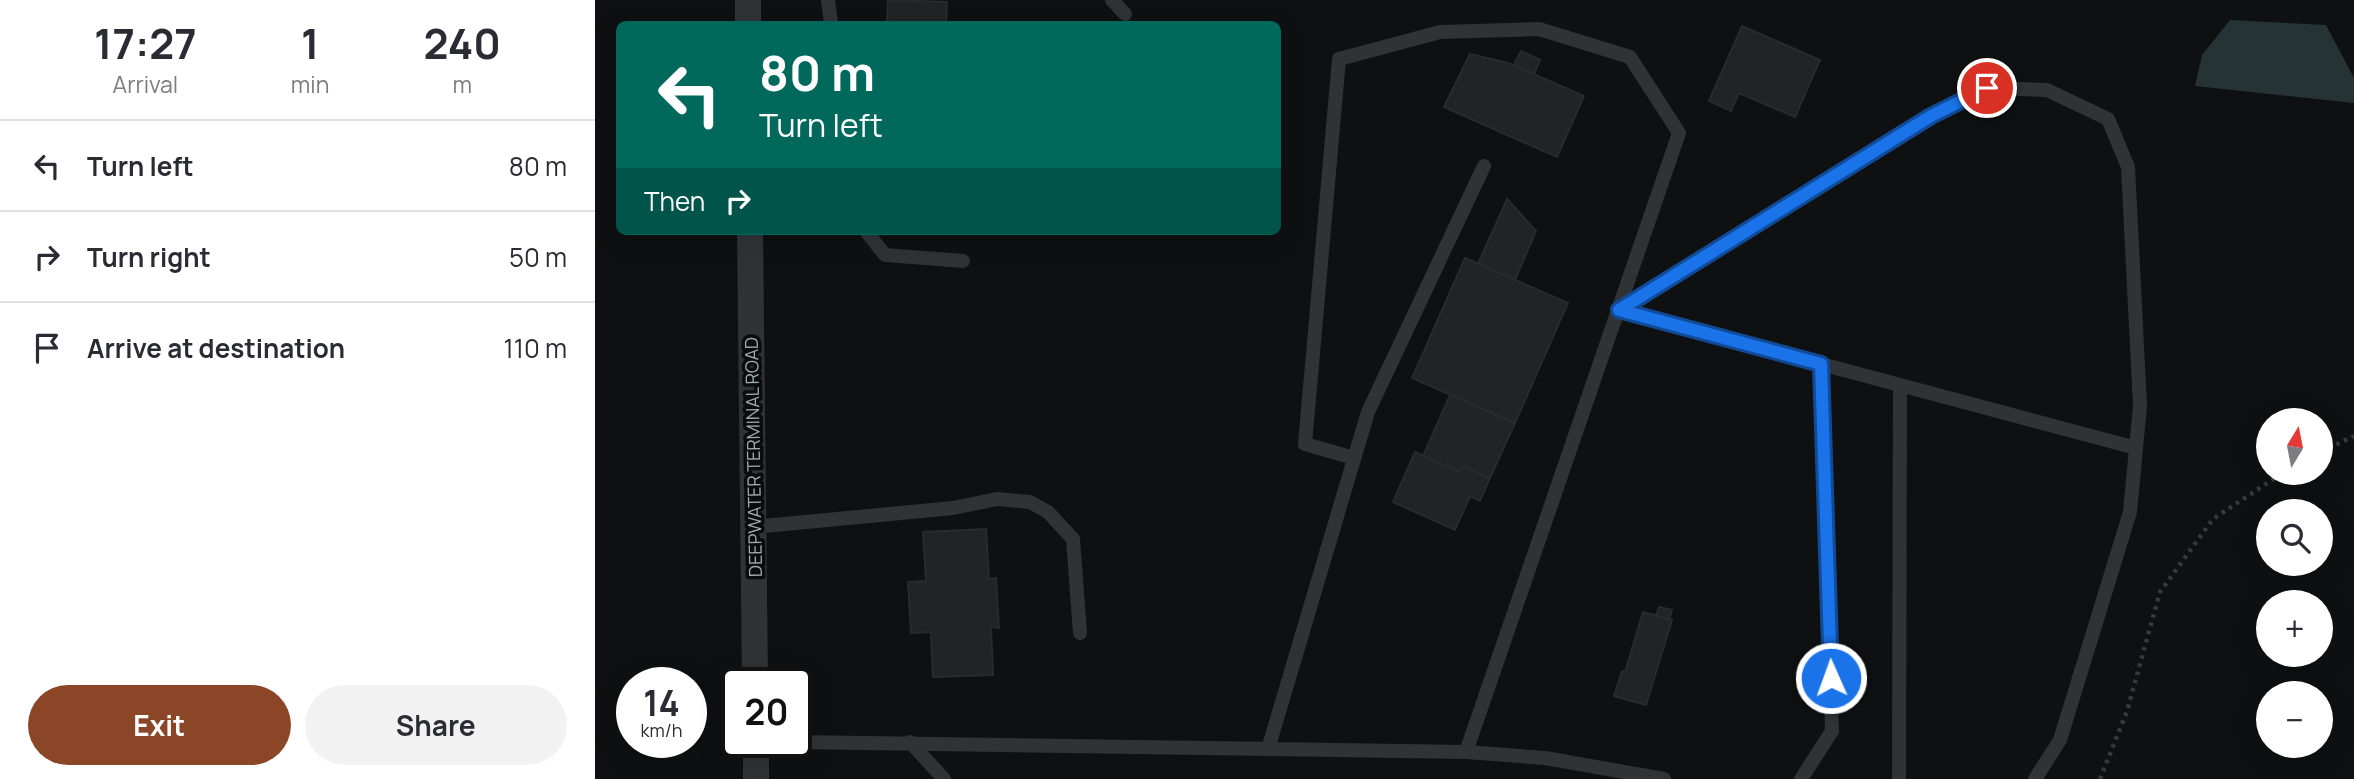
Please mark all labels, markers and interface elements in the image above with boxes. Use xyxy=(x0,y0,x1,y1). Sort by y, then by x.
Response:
text: 17:27 xyxy=(94,14,197,72)
text: 1 xyxy=(301,14,319,72)
text: 240 xyxy=(423,14,501,72)
text: 80 m xyxy=(759,39,875,106)
icon: left xyxy=(644,49,735,140)
pin xyxy=(1957,58,2017,118)
text: Arrival xyxy=(113,68,178,100)
text: min xyxy=(291,68,329,100)
text: m xyxy=(452,68,472,100)
icon: arrive xyxy=(1968,69,2006,107)
text: Turn left xyxy=(759,103,883,147)
icon: left xyxy=(28,147,66,185)
text: Turn left xyxy=(87,148,194,184)
text: 80 m xyxy=(509,148,567,184)
icon: right xyxy=(719,182,757,220)
text: Then xyxy=(644,183,705,219)
icon: right xyxy=(28,238,66,276)
text: Turn right xyxy=(87,239,211,275)
text: 50 m xyxy=(509,239,567,275)
icon: arrive xyxy=(28,329,66,367)
text: Arrive at destination xyxy=(87,330,345,366)
text: 110 m xyxy=(504,330,567,366)
street label: DEEPWATER TERMINAL ROAD xyxy=(739,337,767,577)
north arrow xyxy=(2256,408,2333,485)
map controls xyxy=(2256,408,2333,758)
button: search xyxy=(2256,499,2333,576)
button: + xyxy=(2256,590,2333,667)
position arrow xyxy=(1794,641,1868,715)
speed limit sign: 20 xyxy=(721,667,812,758)
text: 14 xyxy=(643,679,680,727)
button: − xyxy=(2256,681,2333,758)
button: Exit xyxy=(28,685,291,765)
button: Share xyxy=(305,685,567,765)
text: km/h xyxy=(641,718,682,742)

